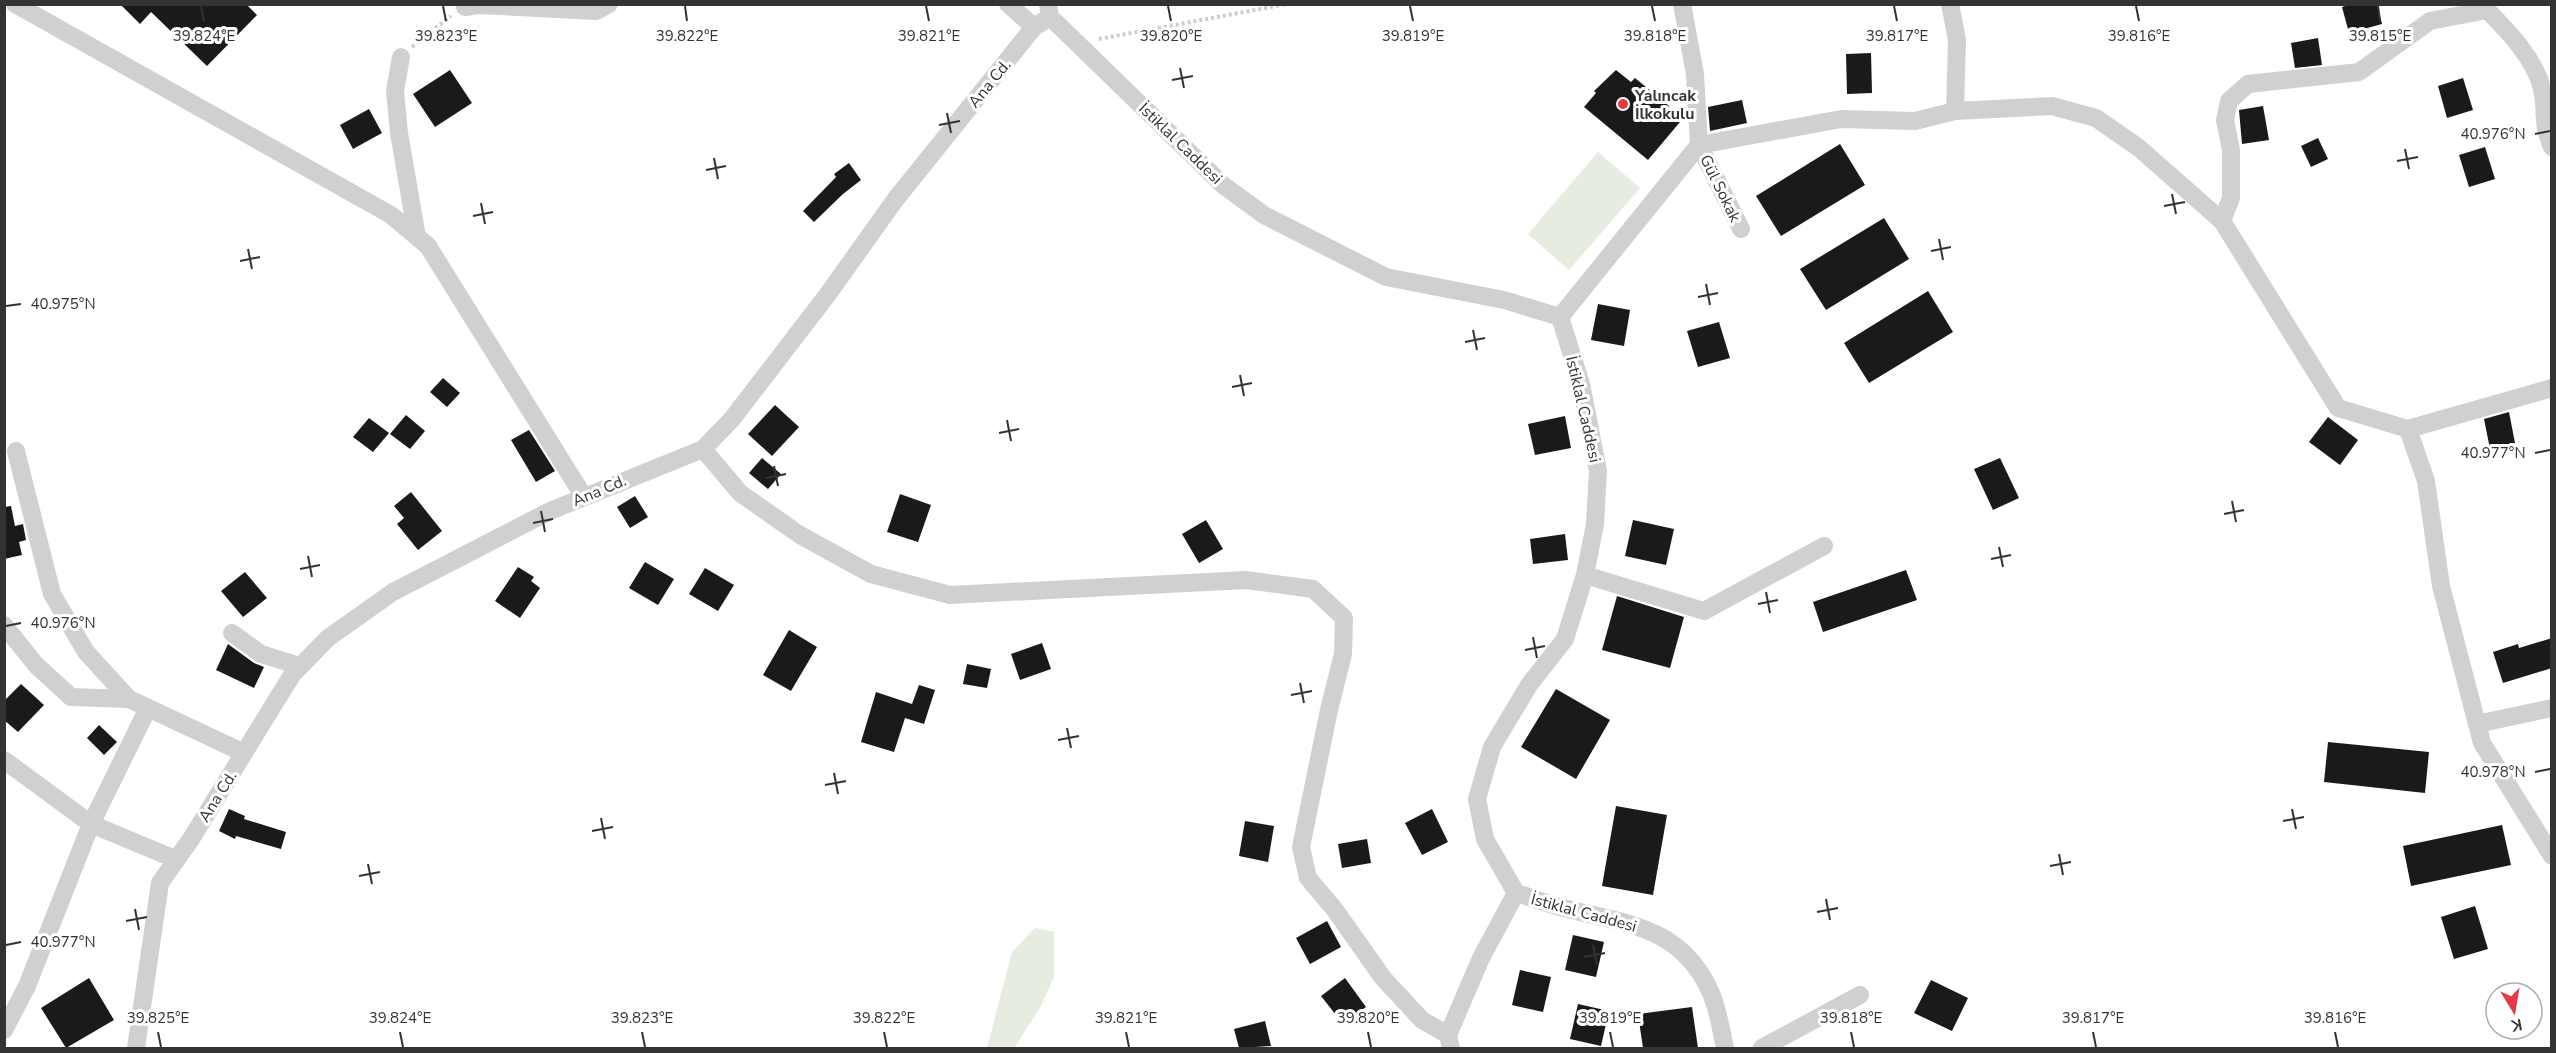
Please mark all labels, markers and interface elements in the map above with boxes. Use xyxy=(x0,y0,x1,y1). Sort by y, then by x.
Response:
text: 39.824°E xyxy=(173,26,235,46)
text: 39.823°E xyxy=(415,26,477,46)
text: 39.822°E xyxy=(656,26,718,46)
text: 39.821°E xyxy=(898,26,960,46)
text: 39.820°E xyxy=(1140,26,1202,46)
text: 39.819°E xyxy=(1382,26,1444,46)
text: 39.818°E xyxy=(1624,26,1686,46)
text: 39.817°E xyxy=(1866,26,1928,46)
text: 39.816°E xyxy=(2108,26,2170,46)
text: 39.815°E xyxy=(2349,26,2411,46)
street label: Ana Cd. xyxy=(963,55,1016,113)
place label: Yalıncak İlkokulu xyxy=(1634,85,1696,125)
marker: Yalıncak İlkokulu xyxy=(1616,97,1630,111)
street label: İstiklal Caddesi xyxy=(1134,98,1227,189)
text: 40.976°N xyxy=(2460,124,2526,144)
street label: Gül Sokak xyxy=(1694,151,1746,227)
text: 40.975°N xyxy=(30,294,96,314)
street label: İstiklal Caddesi xyxy=(1560,354,1606,465)
text: 40.977°N xyxy=(2460,443,2526,463)
street label: Ana Cd. xyxy=(569,470,630,512)
text: 40.976°N xyxy=(30,613,96,633)
text: 40.978°N xyxy=(2460,762,2526,782)
street label: Ana Cd. xyxy=(194,767,242,826)
street label: İstiklal Caddesi xyxy=(1528,888,1639,938)
text: 40.977°N xyxy=(30,932,96,952)
north arrow xyxy=(2484,981,2544,1041)
text: 39.825°E xyxy=(127,1008,189,1028)
text: 39.824°E xyxy=(369,1008,431,1028)
text: 39.823°E xyxy=(611,1008,673,1028)
text: 39.822°E xyxy=(853,1008,915,1028)
text: 39.821°E xyxy=(1095,1008,1157,1028)
text: 39.820°E xyxy=(1337,1008,1399,1028)
text: 39.819°E xyxy=(1579,1008,1641,1028)
text: 39.818°E xyxy=(1820,1008,1882,1028)
text: 39.817°E xyxy=(2062,1008,2124,1028)
text: 39.816°E xyxy=(2304,1008,2366,1028)
text: K xyxy=(2508,1013,2524,1037)

